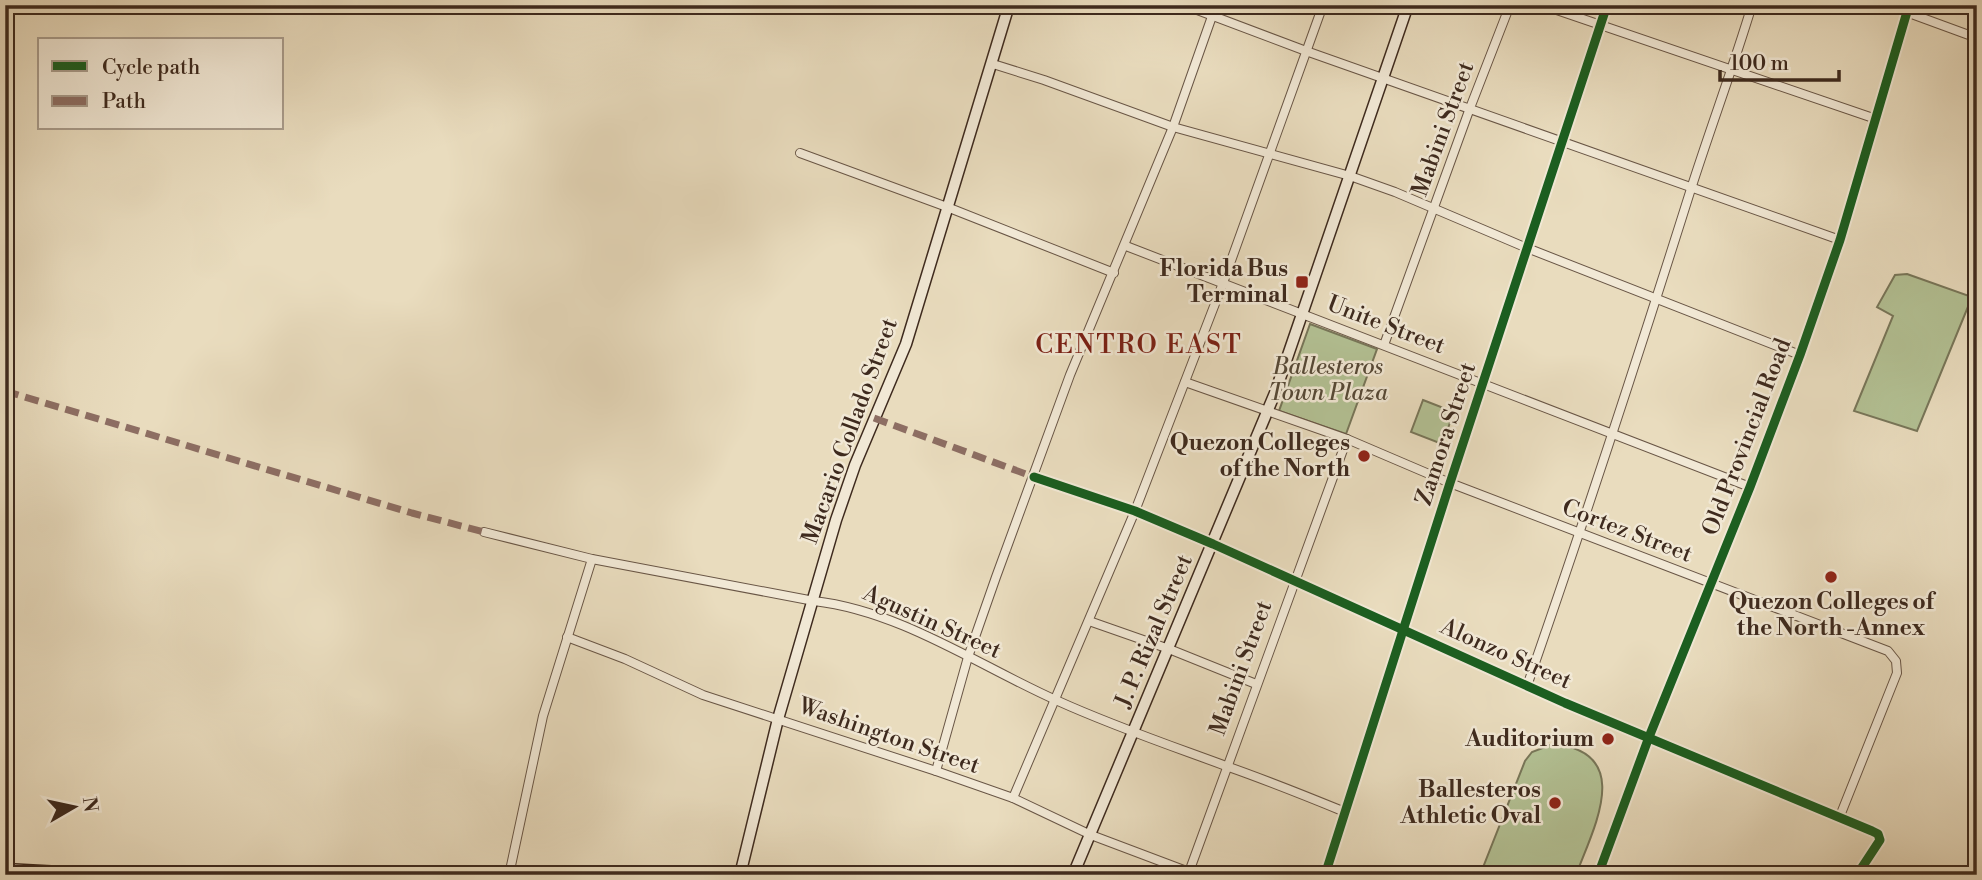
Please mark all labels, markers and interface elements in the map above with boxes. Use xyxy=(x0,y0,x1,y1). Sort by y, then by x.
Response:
legend xyxy=(38,38,284,130)
scale bar xyxy=(1720,38,1839,82)
text: 100 m xyxy=(1730,51,1789,77)
text: Cycle path xyxy=(102,55,201,81)
street label: Mabini Street xyxy=(1406,58,1480,200)
text: Path xyxy=(102,89,147,115)
place label: Florida Bus Terminal xyxy=(1160,255,1288,309)
marker: Florida Bus Terminal xyxy=(1294,274,1310,290)
street label: Unite Street xyxy=(1323,290,1449,360)
street label: Macario Collado Street xyxy=(796,314,904,548)
district label: CENTRO EAST xyxy=(1035,329,1243,361)
street label: Old Provincial Road xyxy=(1696,334,1798,540)
park label: Ballesteros Town Plaza xyxy=(1268,353,1388,407)
street label: Zamora Street xyxy=(1410,359,1482,509)
place label: Quezon Colleges of the North xyxy=(1170,429,1350,483)
marker: Quezon Colleges of the North xyxy=(1356,448,1372,464)
street label: Cortez Street xyxy=(1558,493,1696,569)
street label: J. P. Rizal Street xyxy=(1109,550,1199,713)
marker: Quezon Colleges of the North -Annex xyxy=(1823,569,1839,585)
street label: Agustin Street xyxy=(858,579,1005,665)
place label: Quezon Colleges of the North -Annex xyxy=(1728,588,1937,642)
street label: Mabini Street xyxy=(1204,597,1278,739)
street label: Alonzo Street xyxy=(1435,612,1576,695)
street label: Washington Street xyxy=(794,692,983,780)
place label: Auditorium xyxy=(1464,725,1594,753)
marker: Auditorium xyxy=(1600,731,1616,747)
north arrow xyxy=(38,772,108,842)
place label: Ballesteros Athletic Oval xyxy=(1399,776,1541,830)
text: N xyxy=(77,795,103,814)
marker: Ballesteros Athletic Oval xyxy=(1547,795,1563,811)

